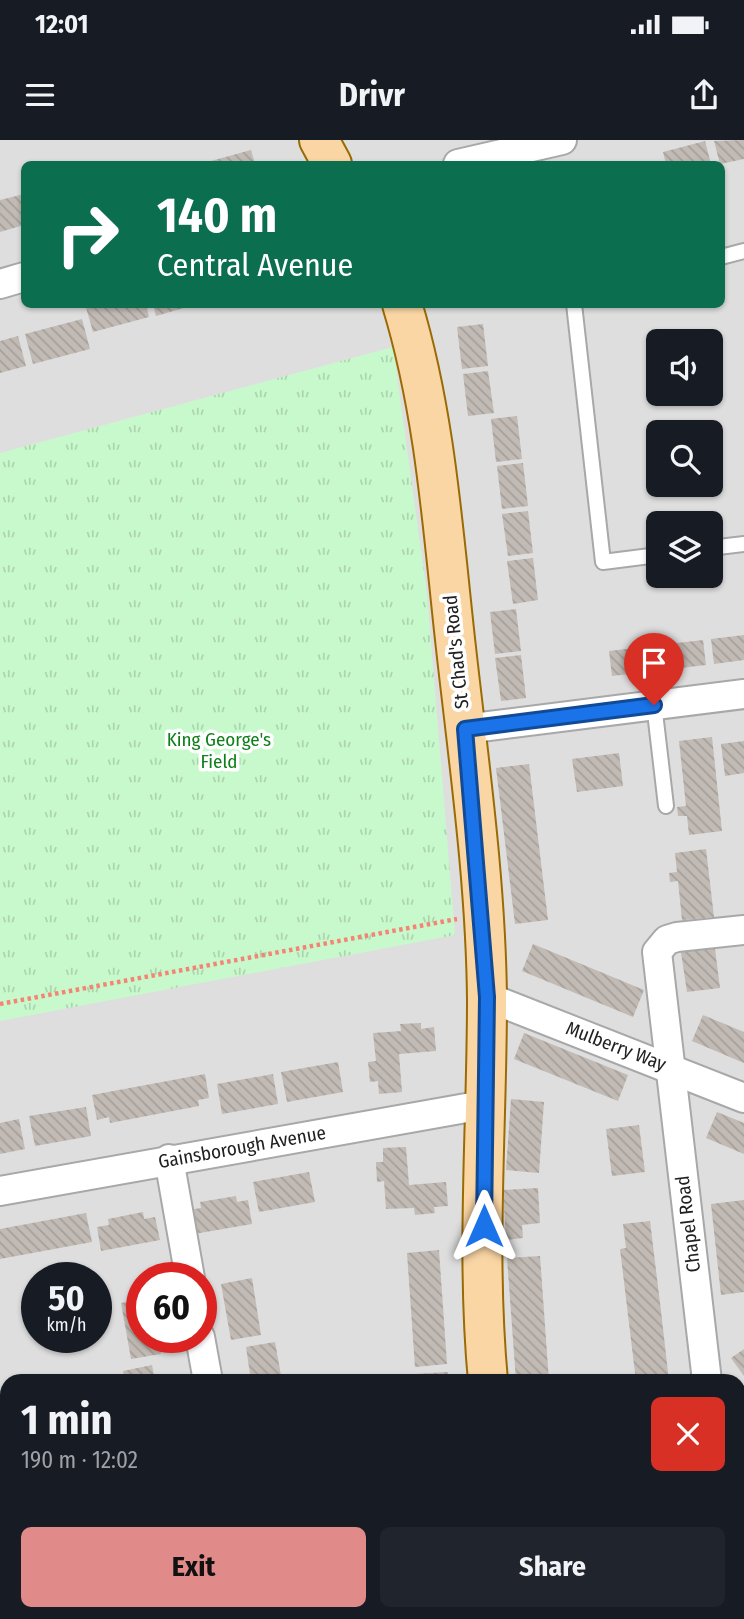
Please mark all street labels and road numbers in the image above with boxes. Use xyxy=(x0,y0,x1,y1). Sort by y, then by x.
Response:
street label: St Chad's Road xyxy=(439,594,473,710)
street label: Mulberry Way xyxy=(563,1016,670,1076)
street label: Gainsborough Avenue xyxy=(156,1121,328,1173)
street label: Chapel Road xyxy=(671,1174,705,1274)

